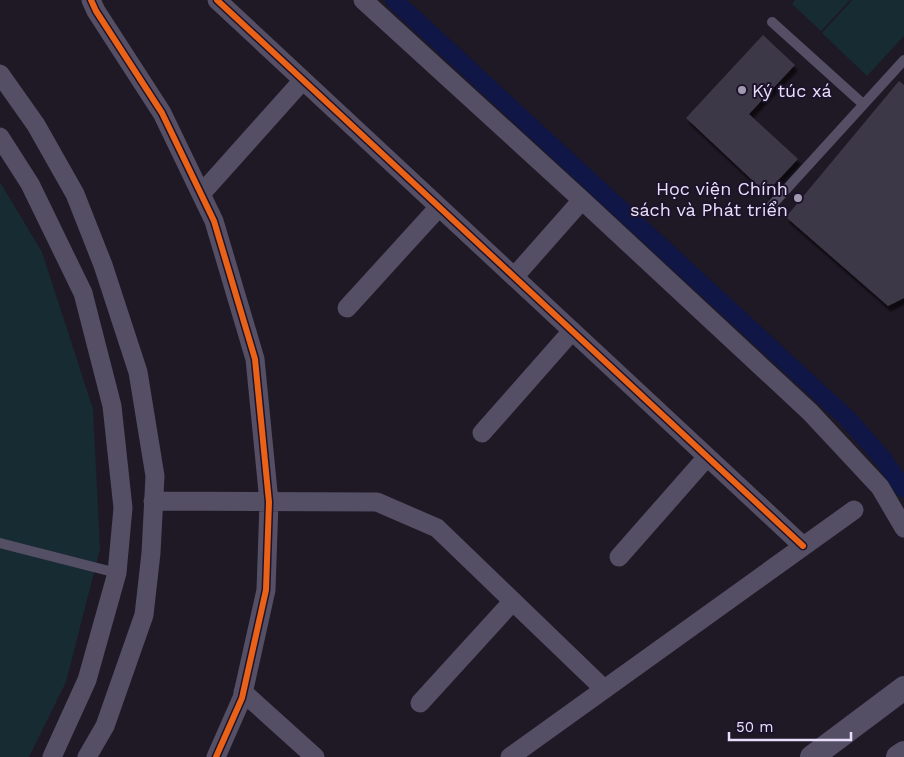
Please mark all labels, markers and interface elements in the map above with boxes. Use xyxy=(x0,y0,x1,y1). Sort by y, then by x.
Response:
place label: Ký túc xá xyxy=(752,80,832,101)
marker: Ký túc xá xyxy=(736,84,748,96)
place label: Học viện Chính sách và Phát triển xyxy=(630,178,788,220)
marker: Học viện Chính sách và Phát triển xyxy=(792,192,804,204)
scale bar xyxy=(729,710,852,742)
text: 50 m xyxy=(736,718,773,736)

